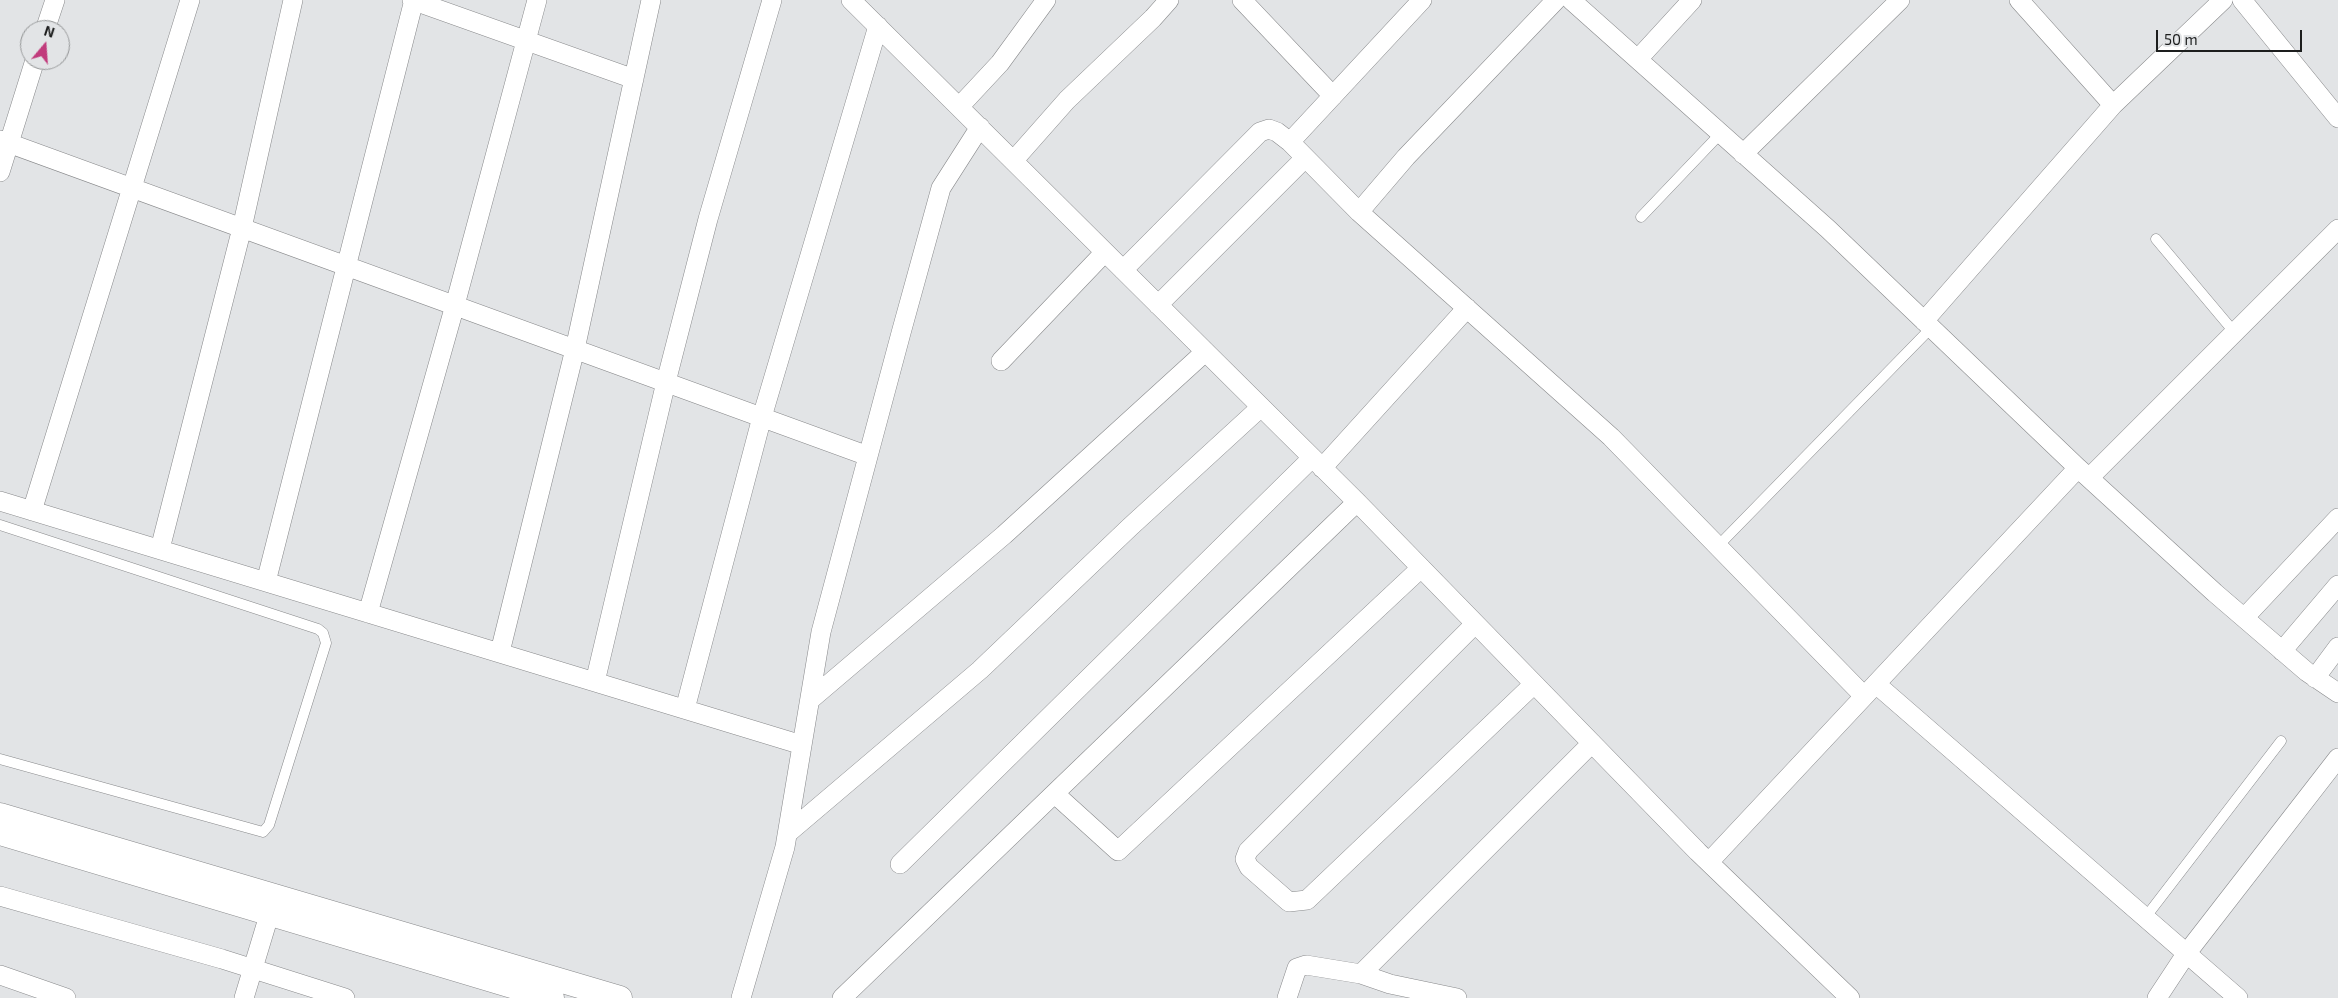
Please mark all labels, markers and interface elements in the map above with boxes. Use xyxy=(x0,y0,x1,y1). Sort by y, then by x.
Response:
north arrow xyxy=(20,20,70,70)
scale bar xyxy=(2158,20,2304,52)
text: N xyxy=(42,22,57,41)
text: 50 m xyxy=(2164,30,2198,48)

